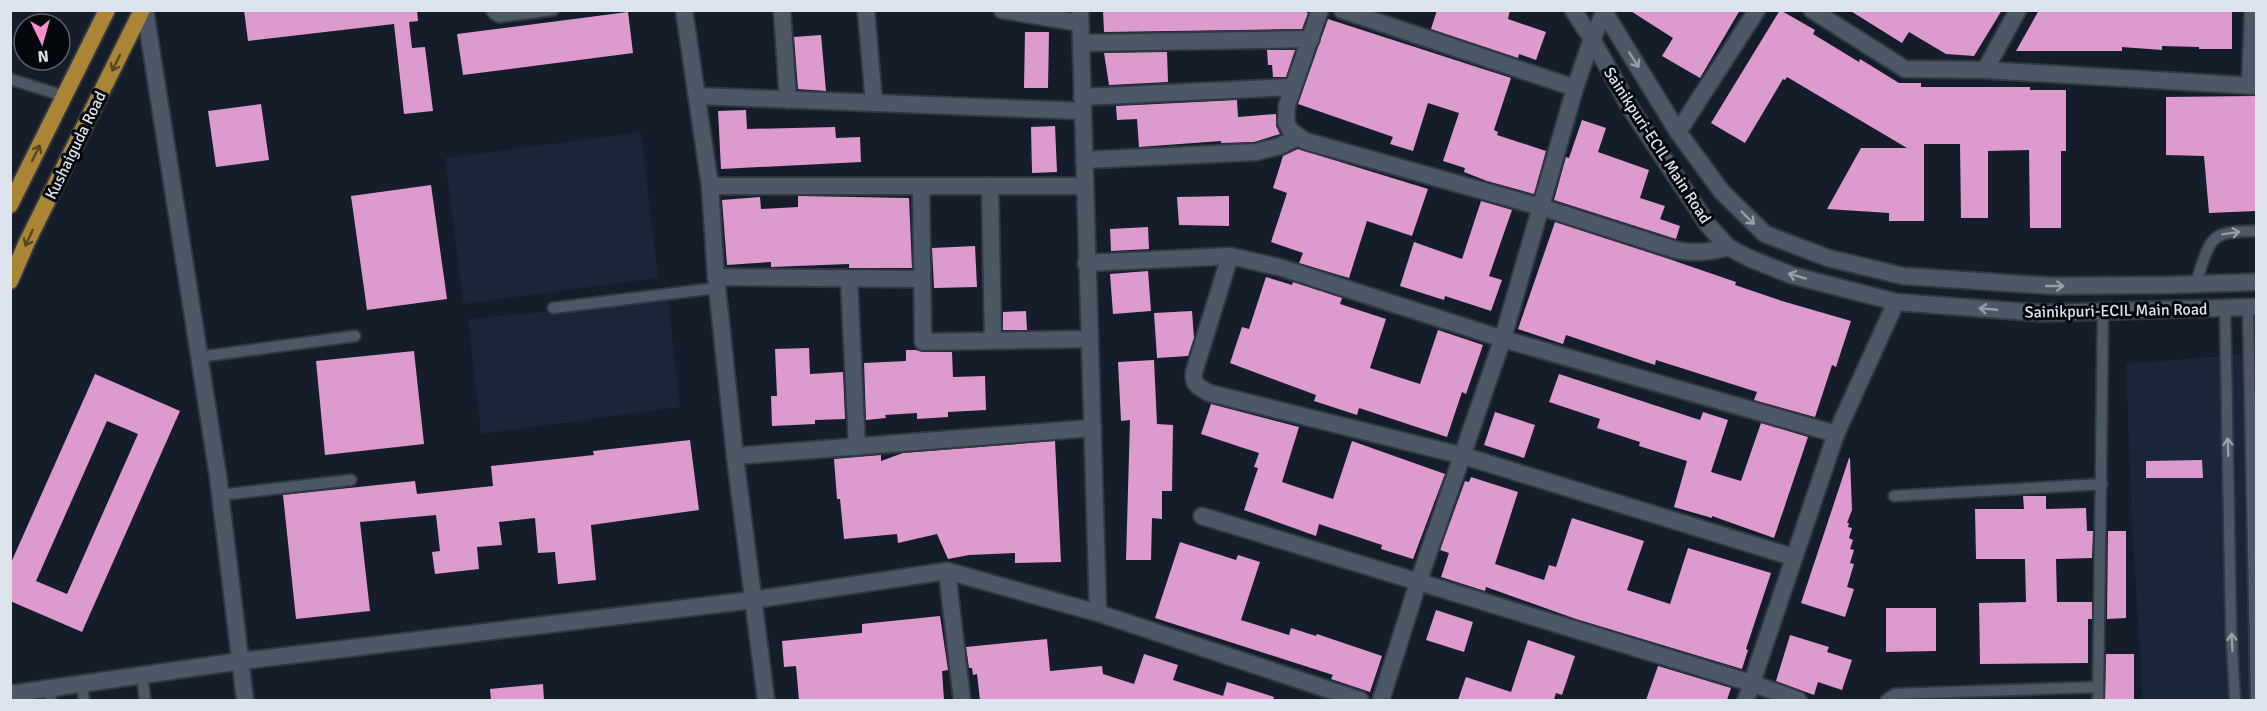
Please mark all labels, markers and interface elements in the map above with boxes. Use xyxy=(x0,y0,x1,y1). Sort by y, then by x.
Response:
north arrow xyxy=(12,12,72,72)
text: N xyxy=(37,45,50,66)
one-way arrow xyxy=(1628,51,1640,68)
one-way arrow xyxy=(109,54,121,72)
street label: Sainikpuri-ECIL Main Road xyxy=(1599,63,1715,228)
street label: Kushaiguda Road xyxy=(41,88,111,203)
one-way arrow xyxy=(31,144,43,162)
one-way arrow xyxy=(1740,210,1755,225)
one-way arrow xyxy=(2220,227,2240,238)
one-way arrow xyxy=(23,228,35,246)
one-way arrow xyxy=(1788,270,1807,281)
one-way arrow xyxy=(2044,280,2064,292)
street label: Sainikpuri-ECIL Main Road xyxy=(2025,299,2208,323)
one-way arrow xyxy=(1979,303,1999,314)
one-way arrow xyxy=(2223,438,2234,458)
one-way arrow xyxy=(2226,633,2237,653)

